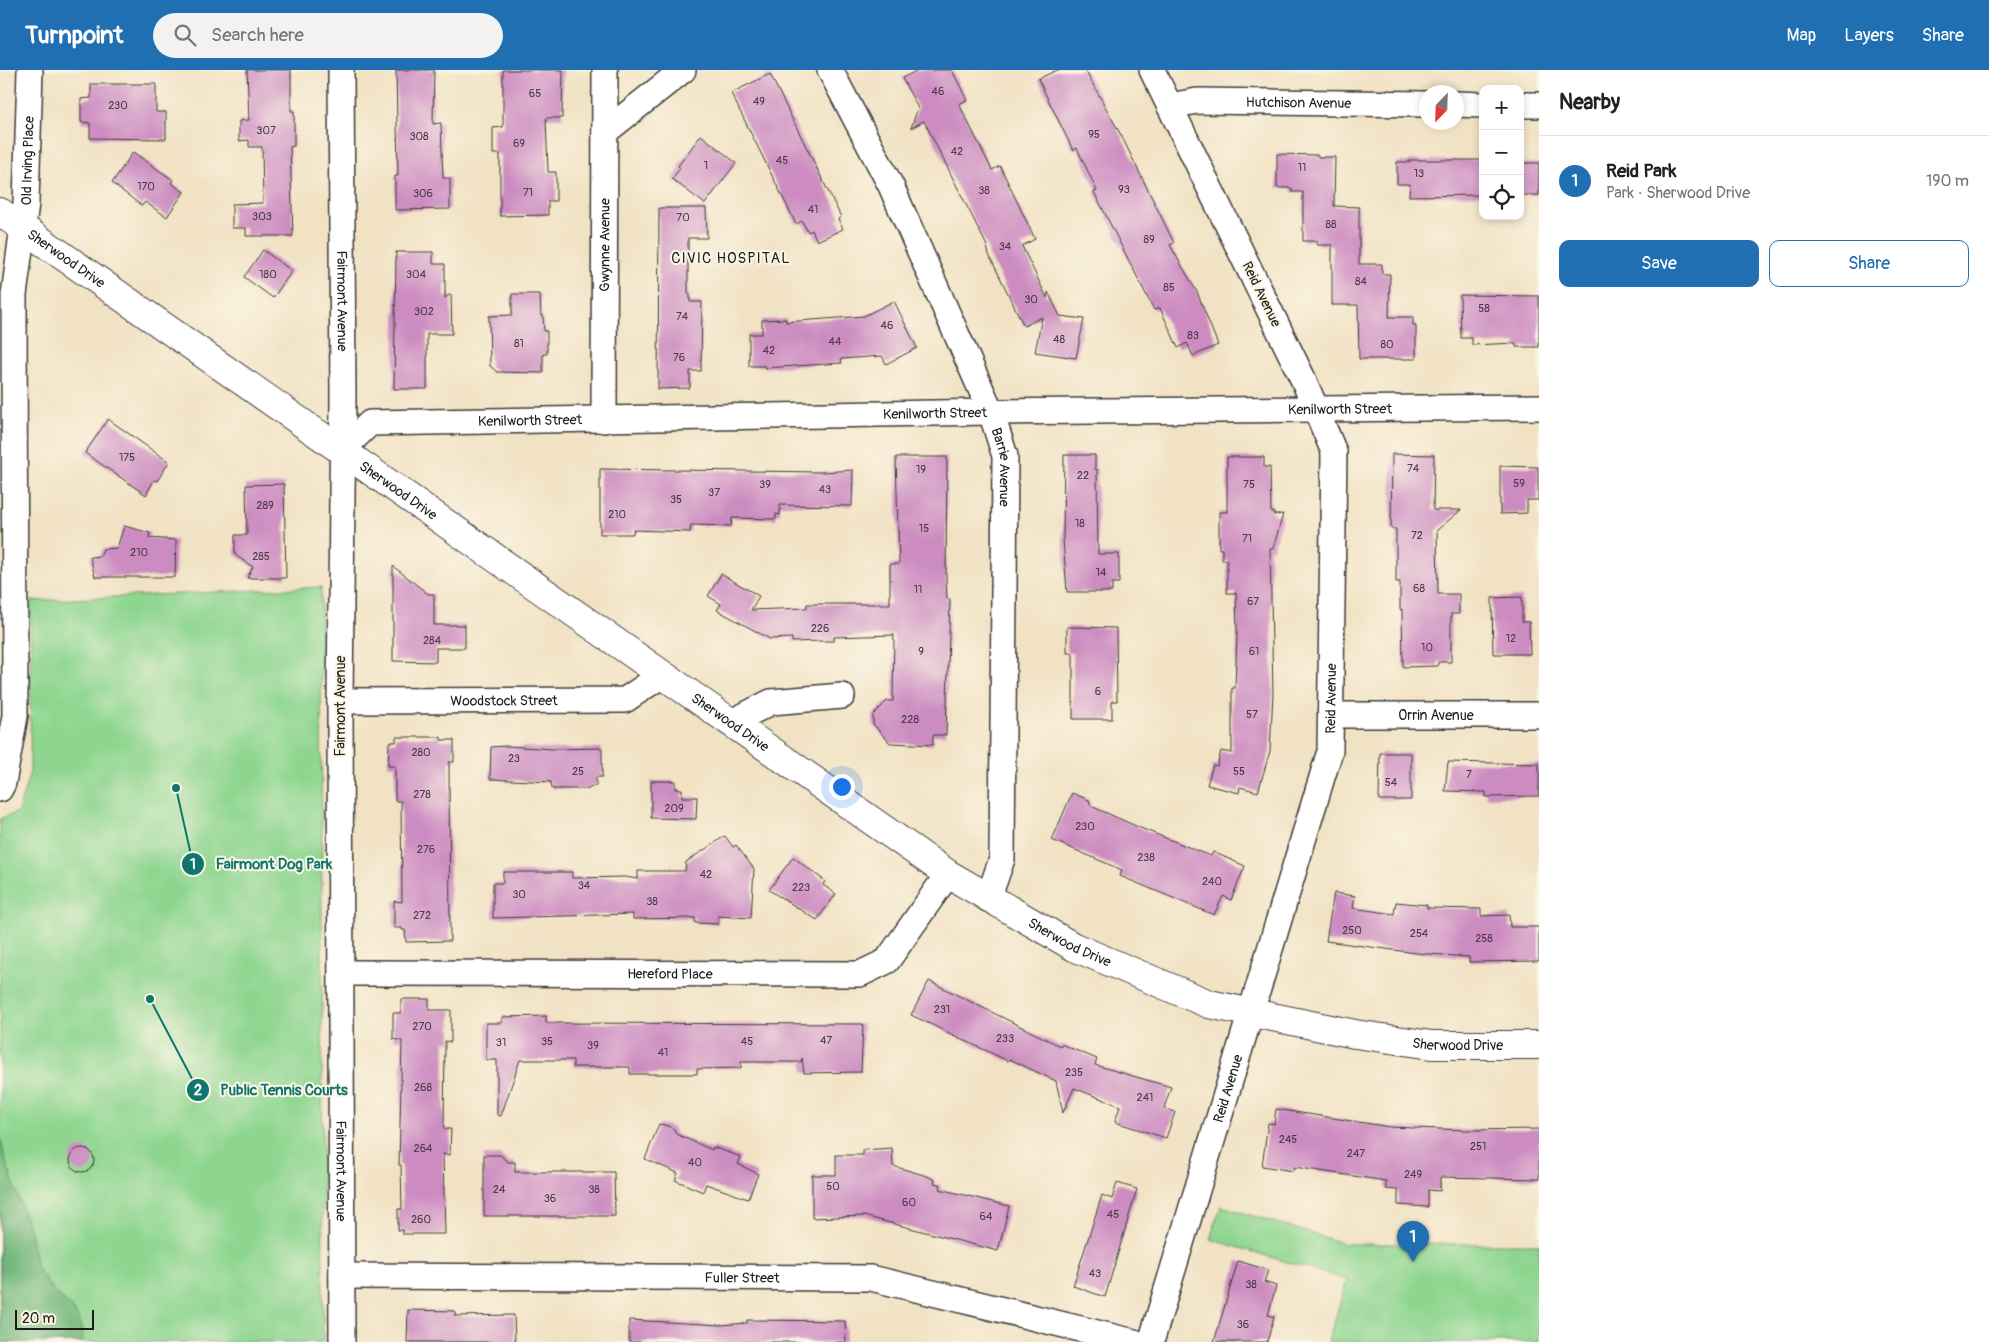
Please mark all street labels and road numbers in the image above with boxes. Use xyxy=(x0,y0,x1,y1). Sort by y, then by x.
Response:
street label: Hutchison Avenue xyxy=(1246,94,1352,112)
street label: Old Irving Place xyxy=(18,116,38,206)
street label: Gwynne Avenue xyxy=(596,198,614,292)
street label: Sherwood Drive xyxy=(24,226,108,292)
street label: Fairmont Avenue xyxy=(333,250,351,352)
street label: Reid Avenue xyxy=(1238,259,1285,330)
street label: Kenilworth Street xyxy=(1288,400,1392,418)
street label: Kenilworth Street xyxy=(883,404,988,423)
street label: Kenilworth Street xyxy=(478,411,583,430)
street label: Barrie Avenue xyxy=(988,426,1013,507)
street label: Sherwood Drive xyxy=(356,458,440,524)
street label: Fairmont Avenue xyxy=(332,655,349,756)
street label: Reid Avenue xyxy=(1322,663,1340,734)
street label: Sherwood Drive xyxy=(688,690,772,756)
street label: Woodstock Street xyxy=(450,692,558,710)
street label: Orrin Avenue xyxy=(1398,707,1474,724)
street label: Sherwood Drive xyxy=(1025,914,1114,971)
street label: Hereford Place xyxy=(627,966,713,983)
street label: Sherwood Drive xyxy=(1411,1034,1503,1054)
street label: Reid Avenue xyxy=(1210,1052,1247,1125)
street label: Fairmont Avenue xyxy=(332,1120,350,1222)
street label: Fuller Street xyxy=(704,1269,780,1287)

